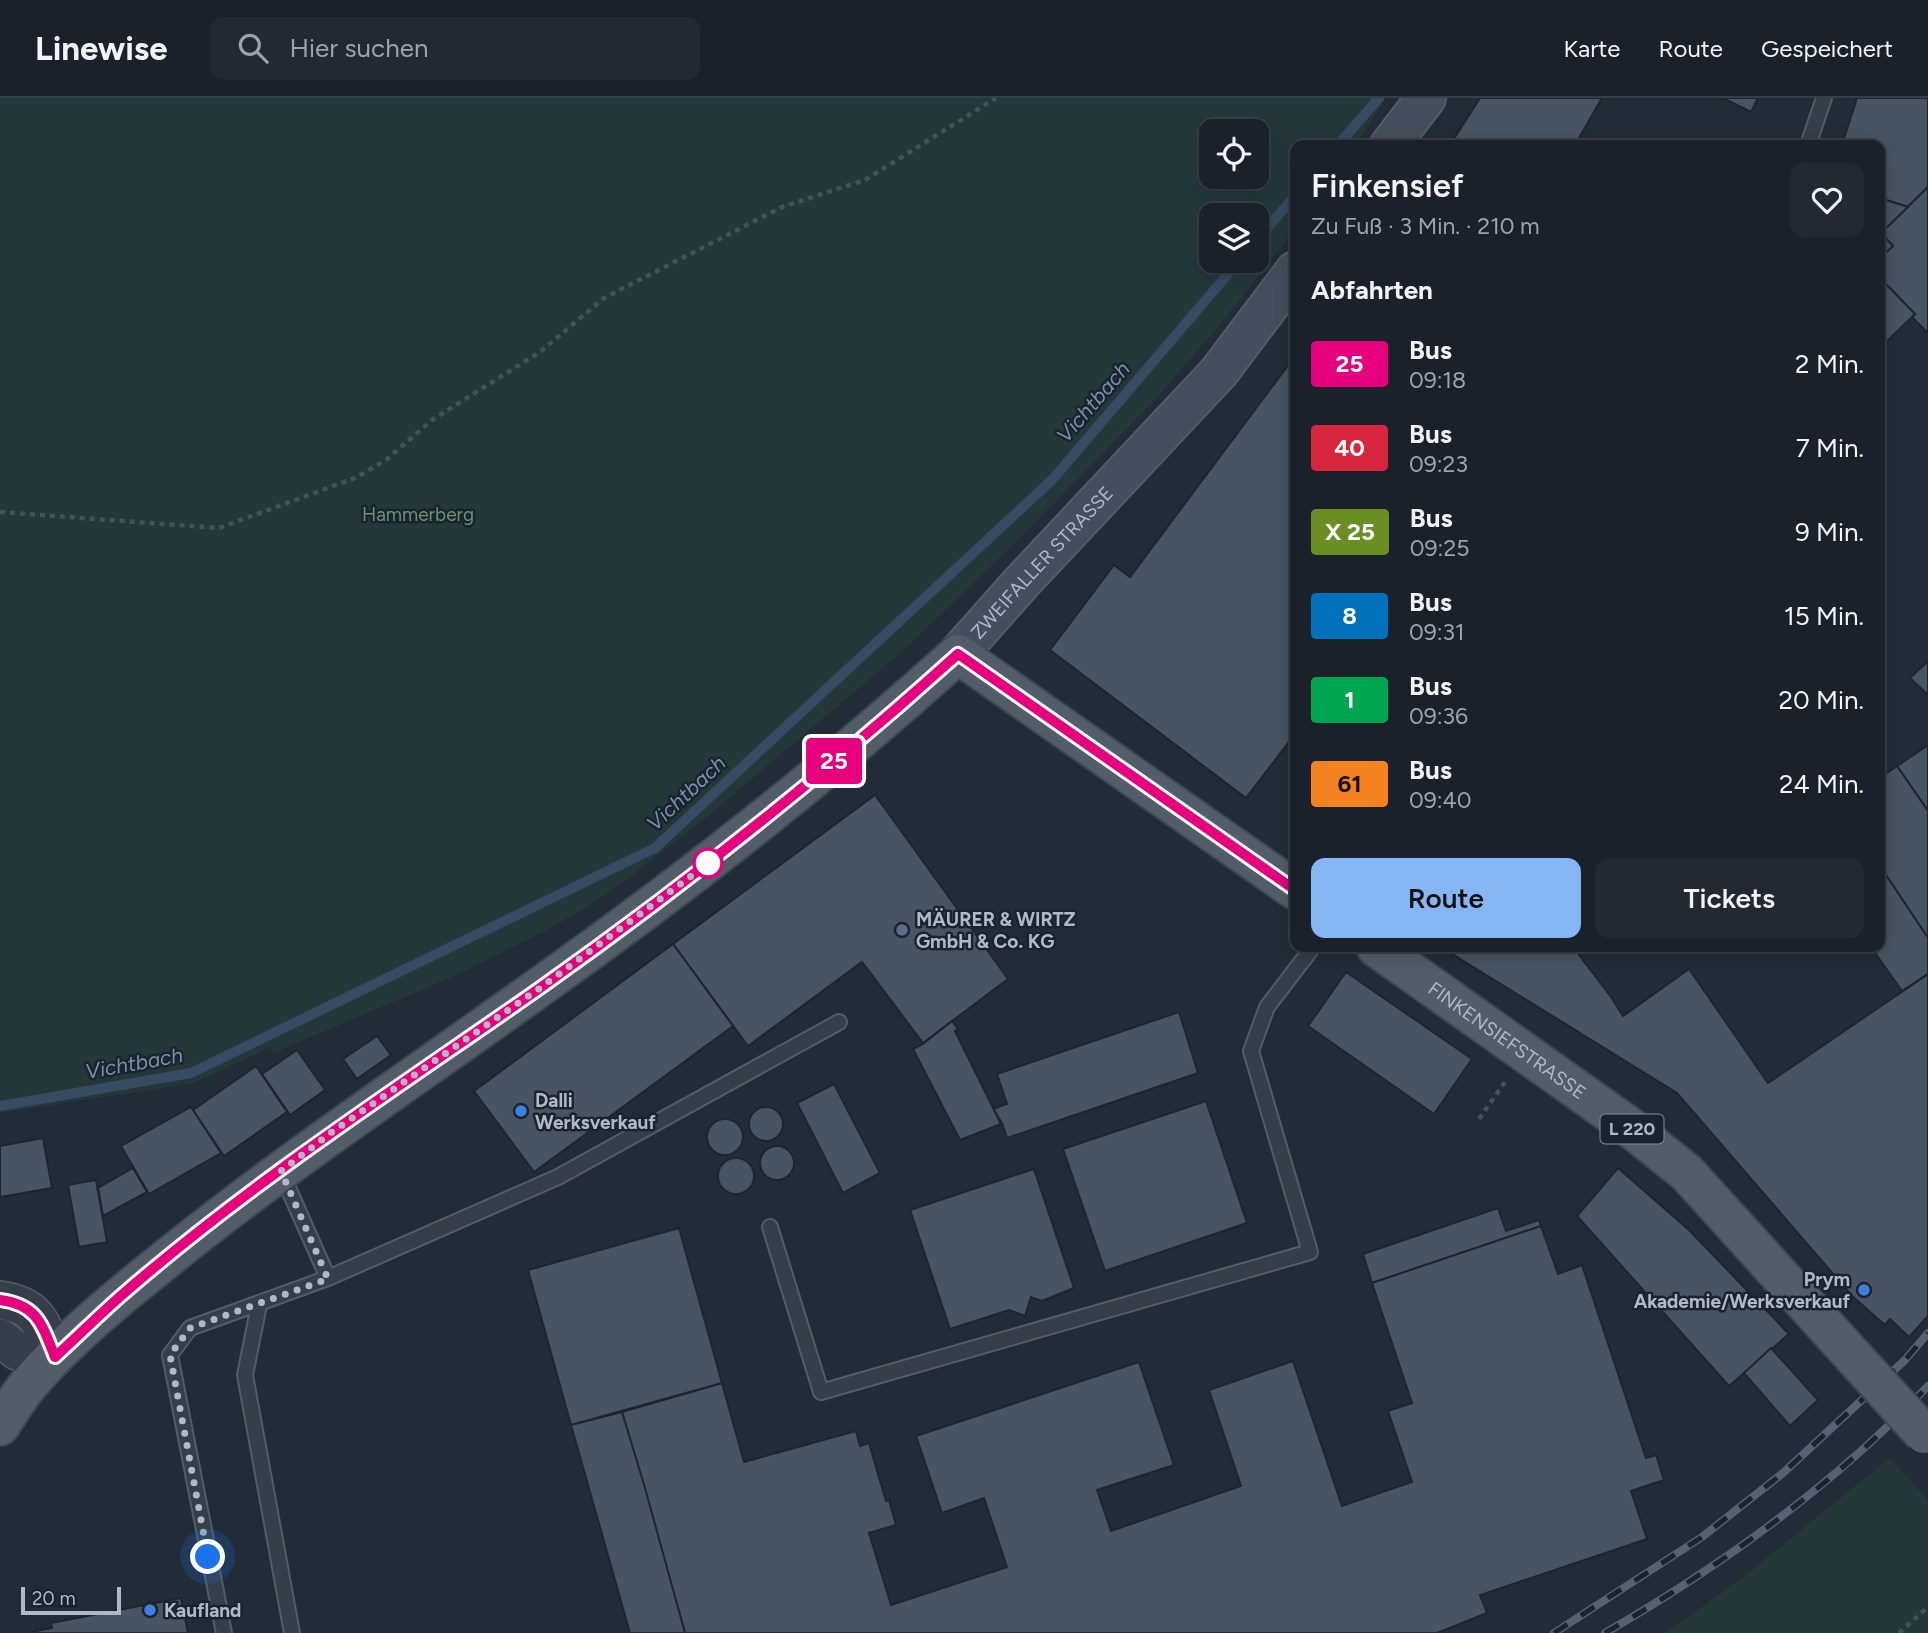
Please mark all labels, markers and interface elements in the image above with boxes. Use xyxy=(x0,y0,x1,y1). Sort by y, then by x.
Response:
search box xyxy=(210,17,700,80)
text: Linewise xyxy=(35,29,168,68)
icon: search xyxy=(234,29,272,67)
text: Hier suchen xyxy=(290,32,428,64)
text: Karte xyxy=(1564,34,1620,63)
text: Route xyxy=(1658,34,1723,63)
text: Gespeichert xyxy=(1761,34,1893,63)
map controls xyxy=(1199,119,1269,273)
button: locate xyxy=(1199,119,1269,189)
button: heart xyxy=(1790,163,1864,237)
text: Finkensief xyxy=(1311,166,1464,205)
button: layers xyxy=(1199,203,1269,273)
text: Zu Fuß · 3 Min. · 210 m xyxy=(1311,212,1540,240)
text: Abfahrten xyxy=(1311,274,1433,306)
text: Bus xyxy=(1409,334,1452,366)
text: 2 Min. xyxy=(1795,348,1864,380)
text: 25 xyxy=(1336,349,1363,378)
water label: Vichtbach xyxy=(1051,356,1135,447)
text: 09:18 xyxy=(1409,366,1466,394)
text: Bus xyxy=(1409,418,1452,450)
text: 7 Min. xyxy=(1796,432,1864,464)
text: 40 xyxy=(1334,433,1365,462)
text: 09:23 xyxy=(1409,450,1468,478)
street label: ZWEIFALLER STRASSE xyxy=(966,481,1117,643)
text: Bus xyxy=(1410,502,1453,534)
park label: Hammerberg xyxy=(362,503,474,526)
text: 9 Min. xyxy=(1795,516,1864,548)
text: X 25 xyxy=(1325,517,1375,546)
text: 09:25 xyxy=(1410,534,1470,562)
text: Bus xyxy=(1409,586,1452,618)
text: 15 Min. xyxy=(1784,600,1864,632)
text: 8 xyxy=(1342,601,1357,630)
text: 09:31 xyxy=(1409,618,1465,646)
text: Bus xyxy=(1409,670,1452,702)
text: 20 Min. xyxy=(1778,684,1864,716)
text: 1 xyxy=(1344,685,1355,714)
text: 09:36 xyxy=(1409,702,1468,730)
line badge: 25 xyxy=(802,738,866,784)
text: 25 xyxy=(820,746,848,775)
water label: Vichtbach xyxy=(641,750,731,836)
text: Bus xyxy=(1409,754,1452,786)
text: 24 Min. xyxy=(1779,768,1864,800)
text: 61 xyxy=(1337,769,1362,798)
text: 09:40 xyxy=(1409,786,1472,814)
unlabelled marker xyxy=(693,848,723,878)
button: Route xyxy=(1311,858,1581,938)
button: Tickets xyxy=(1595,858,1864,938)
place label: MÄURER & WIRTZ GmbH & Co. KG xyxy=(916,908,1076,953)
marker: MÄURER & WIRTZ GmbH & Co. KG xyxy=(894,922,910,938)
street label: FINKENSIEFSTRASSE xyxy=(1424,976,1591,1104)
water label: Vichtbach xyxy=(83,1042,185,1084)
place label: Dalli Werksverkauf xyxy=(535,1089,656,1134)
marker: Dalli Werksverkauf xyxy=(513,1103,529,1119)
road number: L 220 xyxy=(1600,1114,1664,1144)
place label: Prym Akademie/Werksverkauf xyxy=(1634,1268,1851,1313)
marker: Prym Akademie/Werksverkauf xyxy=(1856,1282,1872,1298)
your location xyxy=(190,1539,225,1574)
scale bar xyxy=(21,1584,121,1616)
text: 20 m xyxy=(32,1587,76,1610)
place label: Kaufland xyxy=(164,1599,241,1622)
marker: Kaufland xyxy=(142,1602,158,1618)

